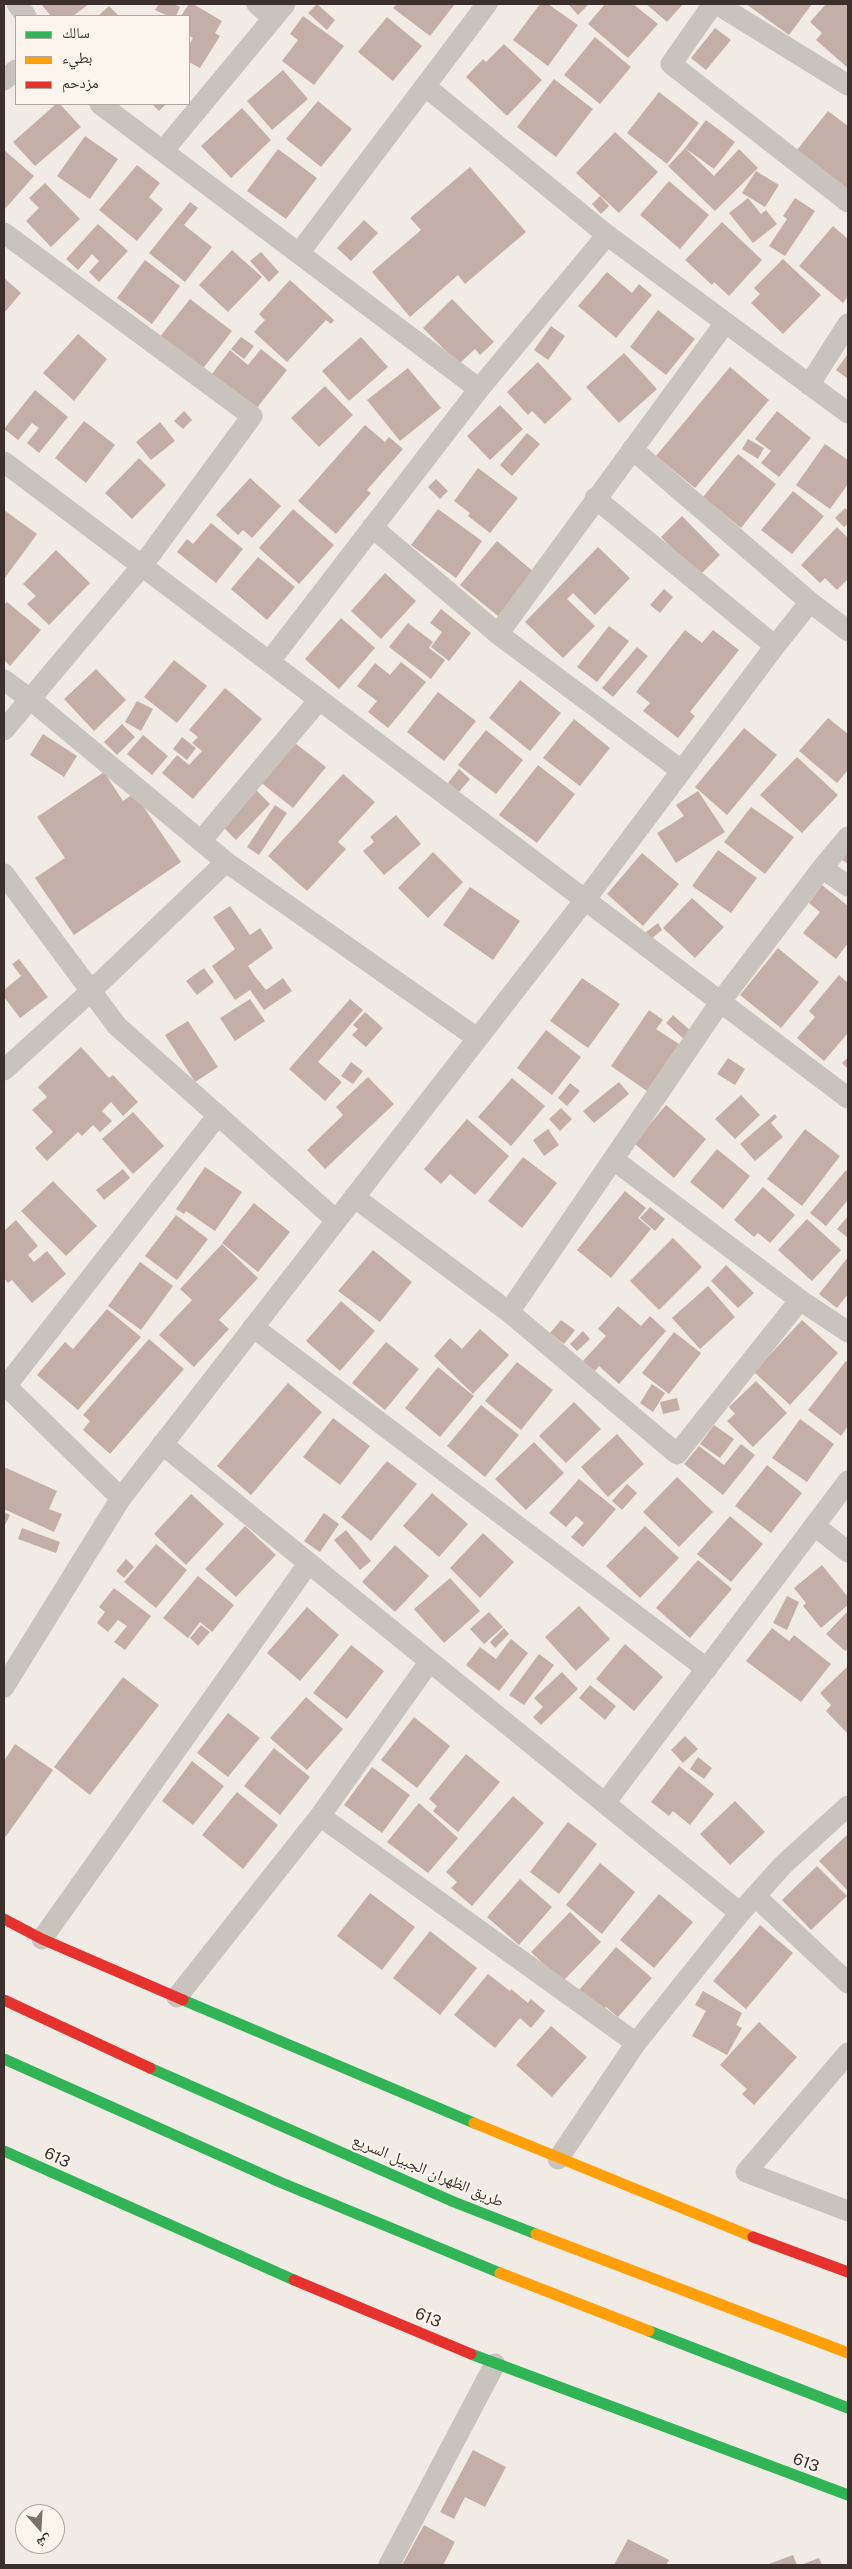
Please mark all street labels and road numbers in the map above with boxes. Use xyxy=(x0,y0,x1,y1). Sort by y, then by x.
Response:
street label: طريق الظهران الجبيل السريع xyxy=(349,2130,507,2212)
street label: 613 xyxy=(41,2144,73,2172)
street label: 613 xyxy=(412,2304,444,2332)
street label: 613 xyxy=(790,2449,822,2477)

